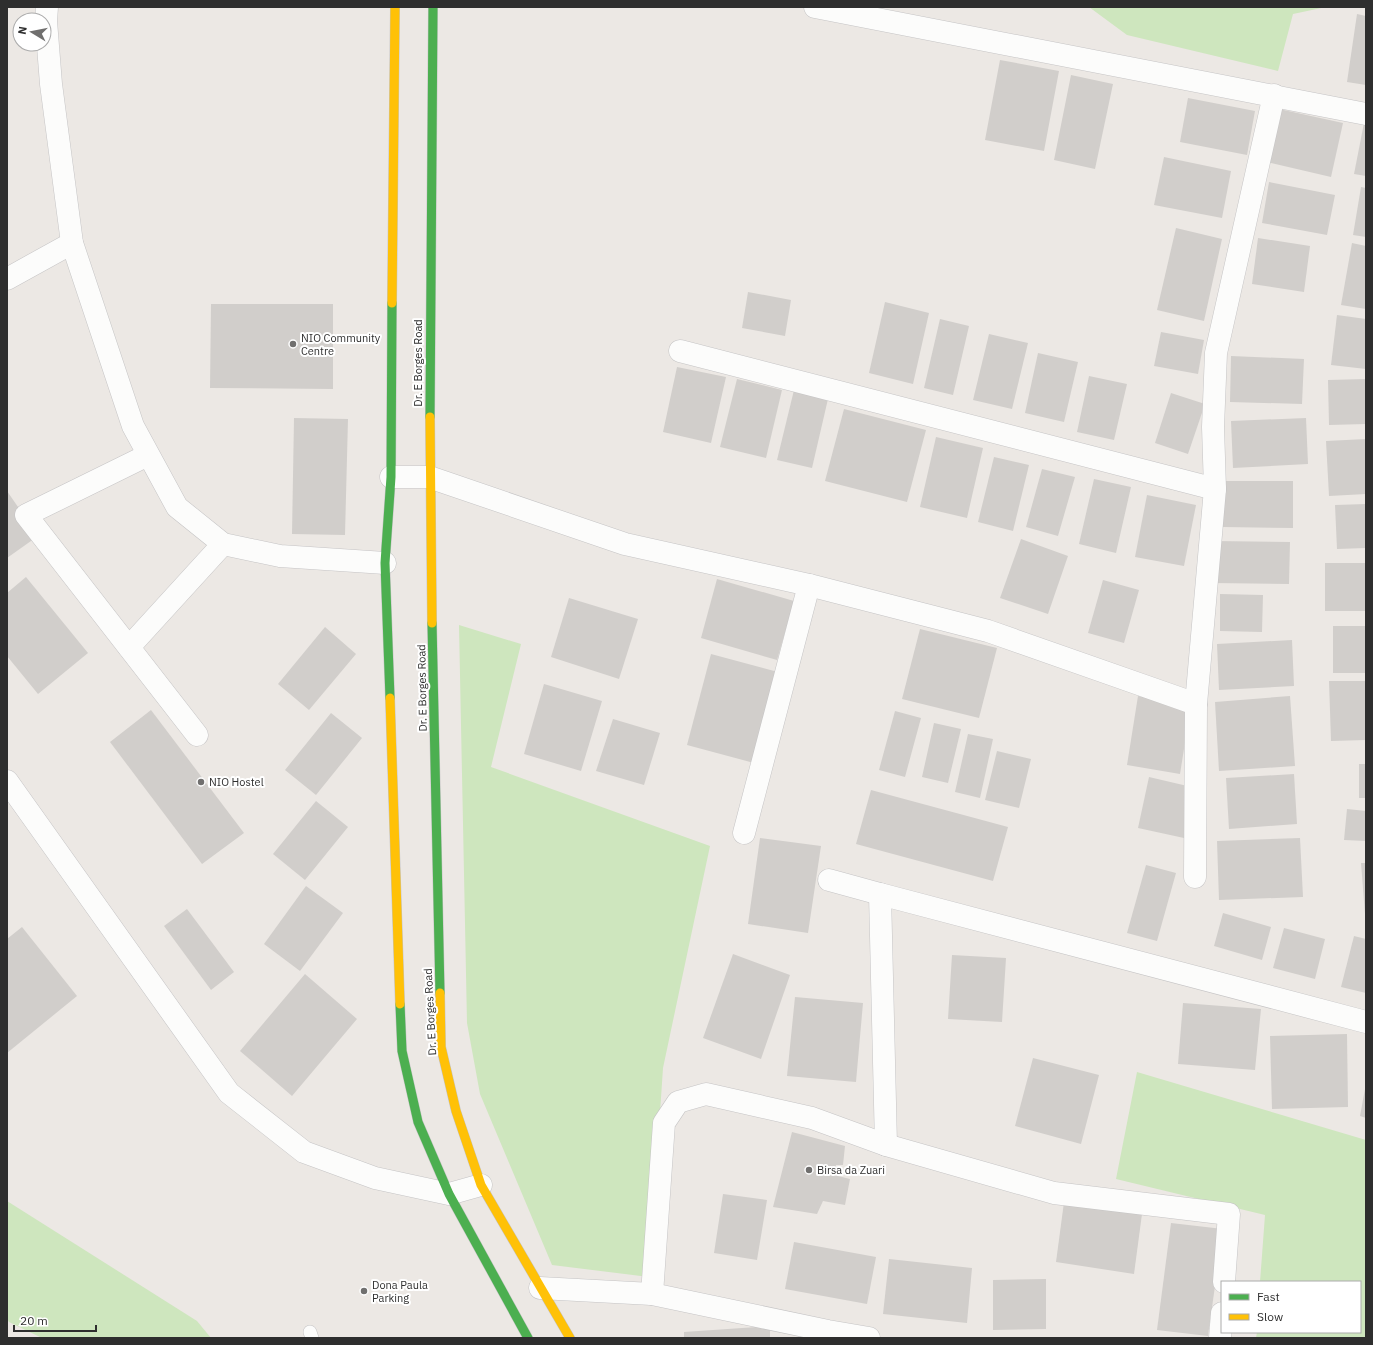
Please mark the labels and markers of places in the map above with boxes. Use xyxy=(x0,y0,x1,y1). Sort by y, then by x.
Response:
place label: NIO Community Centre xyxy=(301,331,381,358)
marker: NIO Community Centre xyxy=(288,339,298,349)
place label: NIO Hostel xyxy=(209,775,264,789)
marker: NIO Hostel xyxy=(196,777,206,787)
place label: Birsa da Zuari xyxy=(817,1163,885,1177)
marker: Birsa da Zuari xyxy=(804,1165,814,1175)
place label: Dona Paula Parking xyxy=(372,1278,428,1305)
marker: Dona Paula Parking xyxy=(359,1286,369,1296)

